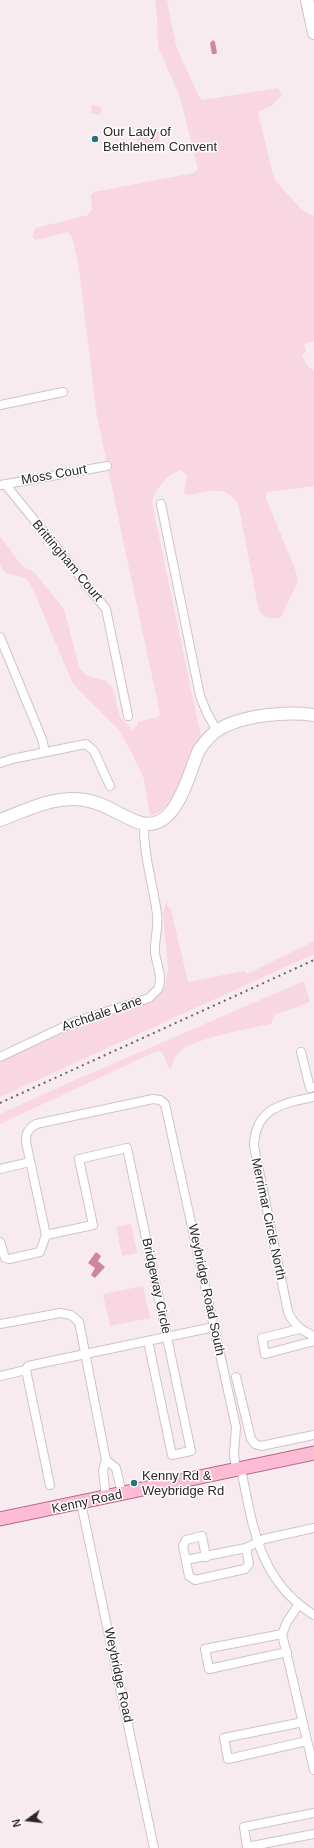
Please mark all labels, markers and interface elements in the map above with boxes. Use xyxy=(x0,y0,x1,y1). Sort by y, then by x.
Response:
place label: Our Lady of Bethlehem Convent xyxy=(103,124,217,155)
marker: Our Lady of Bethlehem Convent xyxy=(90,134,100,144)
street label: Moss Court xyxy=(20,462,88,488)
street label: Brittingham Court xyxy=(29,517,105,605)
street label: Archdale Lane xyxy=(60,993,144,1035)
street label: Merrimar Circle North xyxy=(247,1157,289,1281)
street label: Weybridge Road South xyxy=(184,1223,228,1357)
street label: Bridgeway Circle xyxy=(138,1237,174,1335)
place label: Kenny Rd & Weybridge Rd xyxy=(142,1468,224,1499)
marker: Kenny Rd & Weybridge Rd xyxy=(129,1478,139,1488)
street label: Kenny Road xyxy=(50,1487,124,1517)
street label: Weybridge Road xyxy=(100,1626,136,1724)
north arrow xyxy=(8,1800,48,1840)
text: N xyxy=(10,1818,23,1829)

